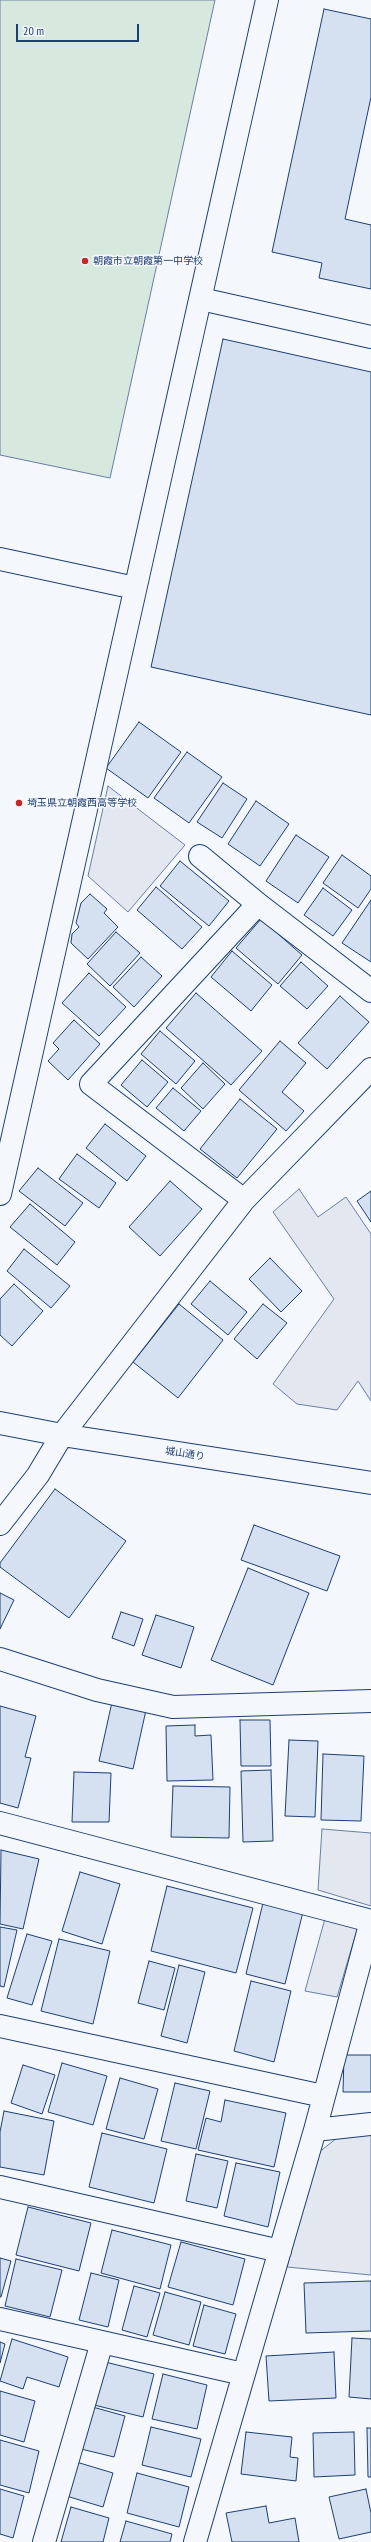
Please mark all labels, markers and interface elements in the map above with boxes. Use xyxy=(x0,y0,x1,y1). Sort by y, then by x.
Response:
scale bar xyxy=(18,16,141,42)
text: 20 m xyxy=(23,23,44,38)
place label: 朝霞市立朝霞第一中学校 xyxy=(93,255,203,267)
marker: 朝霞市立朝霞第一中学校 xyxy=(80,256,90,266)
place label: 埼玉県立朝霞西高等学校 xyxy=(27,797,137,809)
marker: 埼玉県立朝霞西高等学校 xyxy=(14,798,24,808)
street label: 城山通り xyxy=(164,1445,206,1463)

